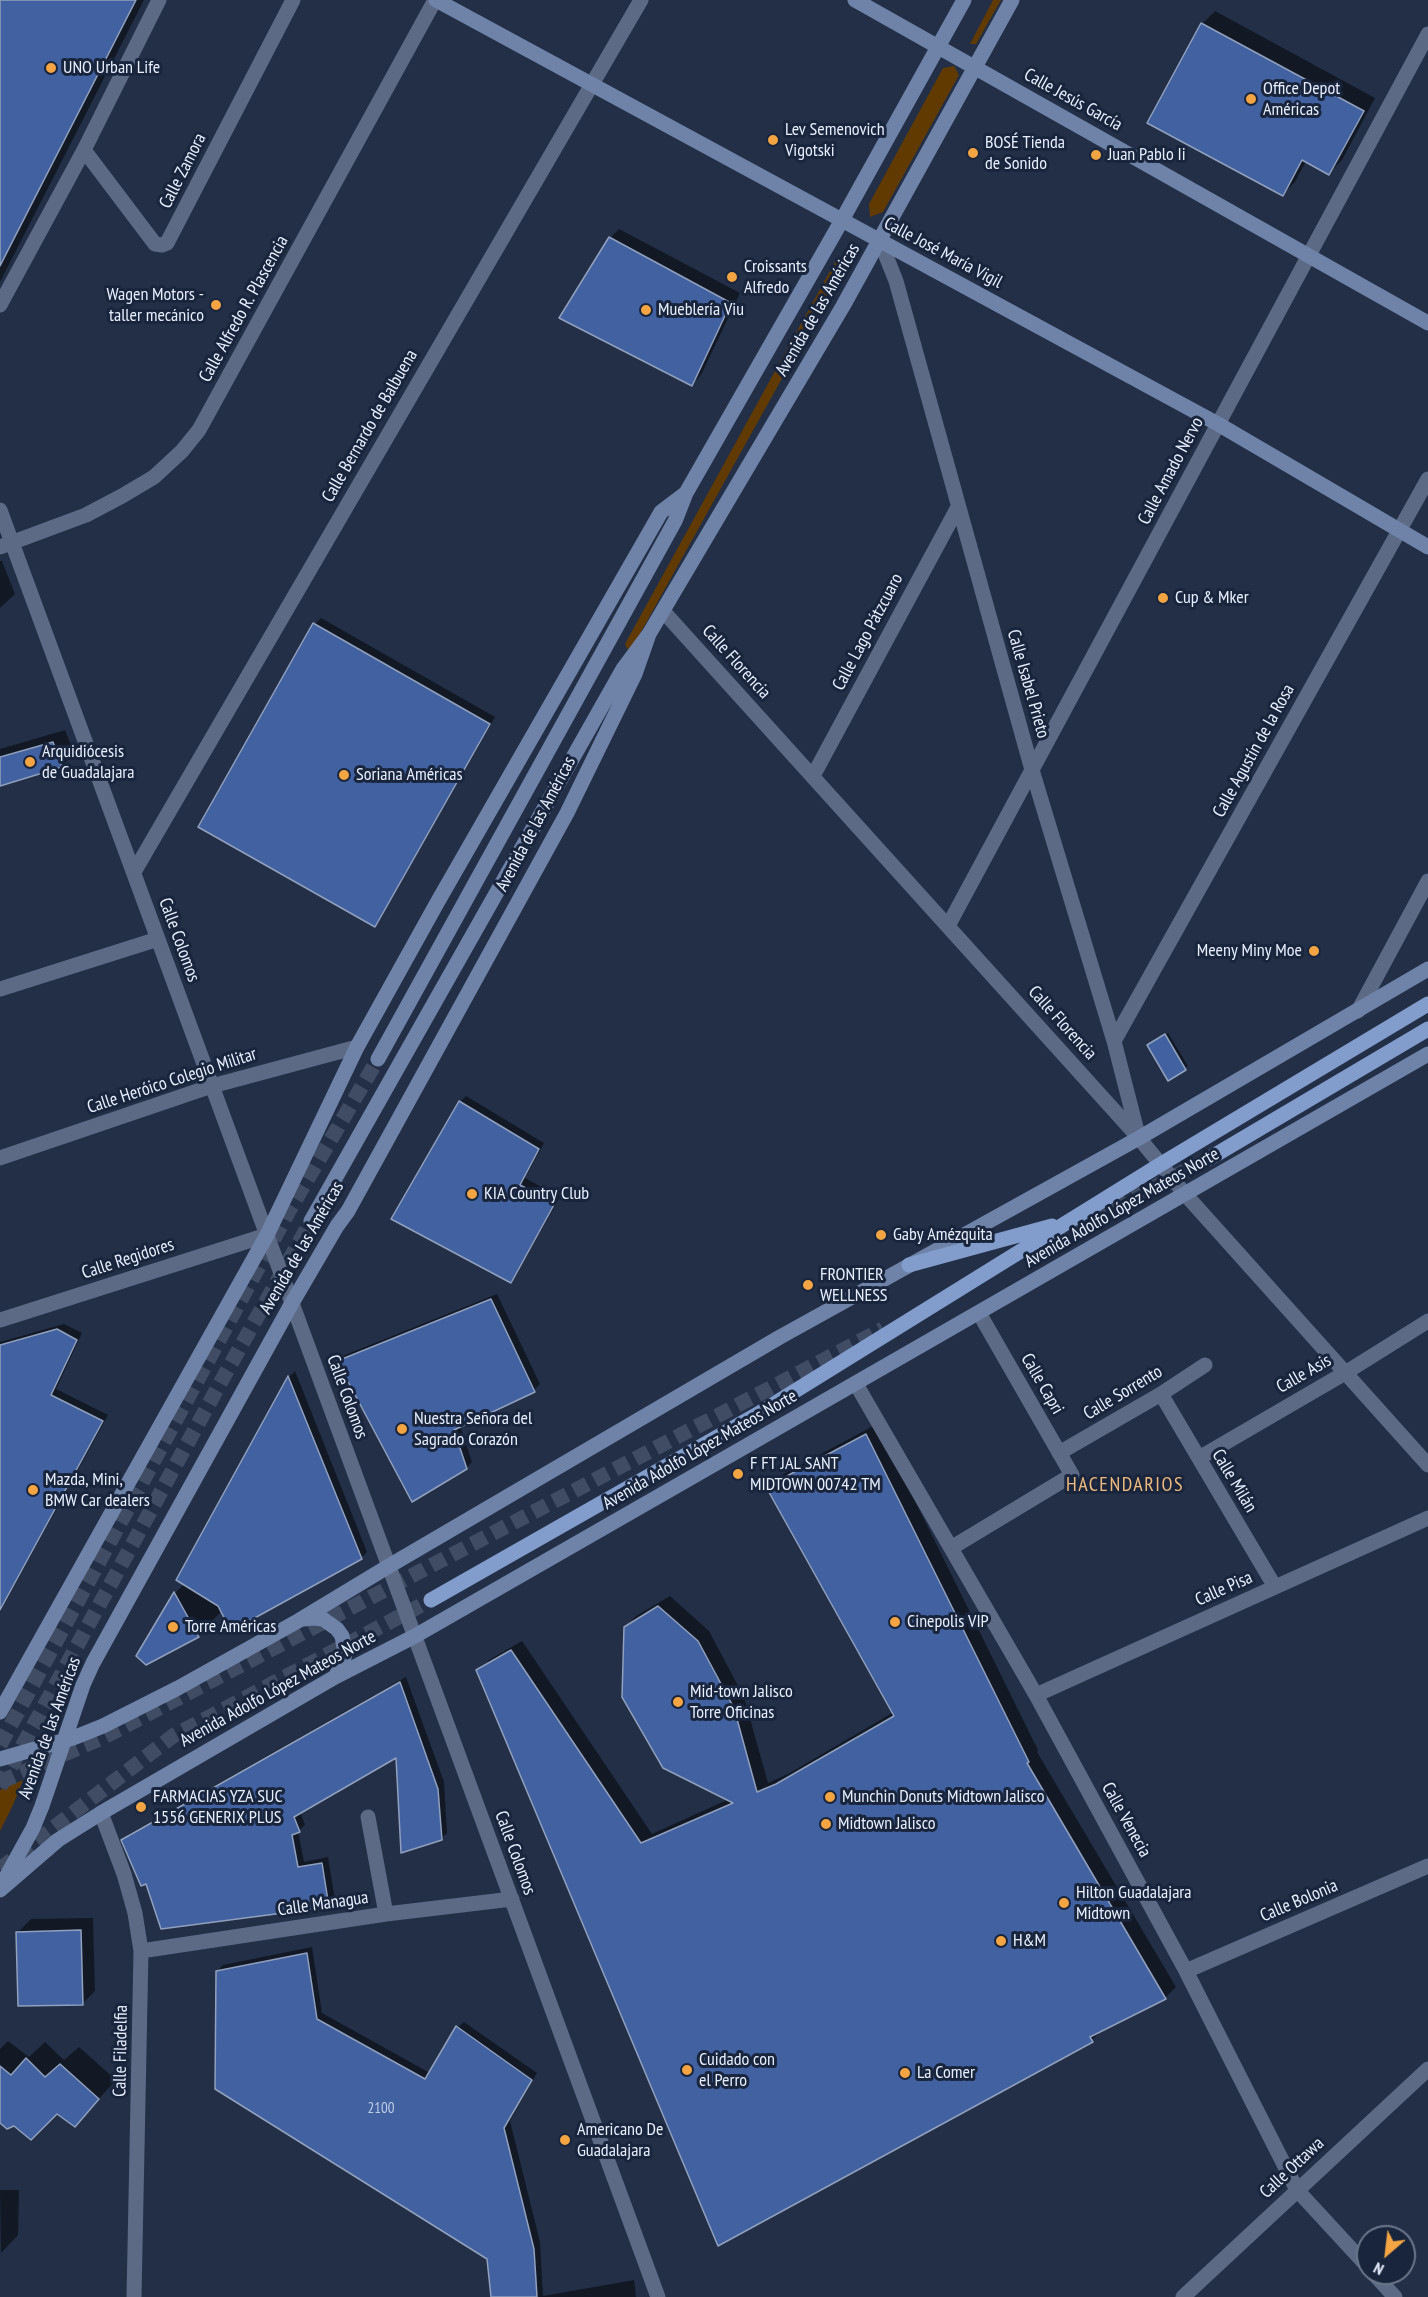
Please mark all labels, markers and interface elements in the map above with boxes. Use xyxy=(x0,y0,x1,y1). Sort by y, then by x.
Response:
place label: UNO Urban Life xyxy=(63,57,160,79)
marker: UNO Urban Life xyxy=(44,61,58,75)
street label: Calle Jesús García xyxy=(1020,64,1126,136)
place label: Office Depot Américas xyxy=(1263,78,1340,121)
marker: Office Depot Américas xyxy=(1244,92,1258,106)
place label: Lev Semenovich Vigotski xyxy=(785,119,885,162)
street label: Calle Zamora xyxy=(155,130,211,212)
place label: BOSÉ Tienda de Sonido xyxy=(985,132,1065,174)
marker: Lev Semenovich Vigotski xyxy=(766,133,780,147)
place label: Juan Pablo Ii xyxy=(1108,144,1186,166)
marker: BOSÉ Tienda de Sonido xyxy=(966,146,980,160)
marker: Juan Pablo Ii xyxy=(1089,148,1103,162)
street label: Calle José María Vigil xyxy=(880,213,1006,293)
street label: Calle Alfredo R. Plascencia xyxy=(195,232,293,386)
street label: Avenida de las Américas xyxy=(771,240,865,380)
place label: Croissants Alfredo xyxy=(744,256,807,298)
marker: Croissants Alfredo xyxy=(725,270,739,284)
place label: Wagen Motors - taller mecánico xyxy=(106,284,204,326)
marker: Wagen Motors - taller mecánico xyxy=(209,298,223,312)
place label: Mueblería Viu xyxy=(658,299,744,321)
marker: Mueblería Viu xyxy=(639,303,653,317)
street label: Calle Bernardo de Balbuena xyxy=(318,346,422,506)
street label: Calle Amado Nervo xyxy=(1134,414,1208,528)
street label: Calle Lago Pátzcuaro xyxy=(828,570,908,694)
place label: Cup & Mker xyxy=(1175,587,1249,609)
marker: Cup & Mker xyxy=(1156,591,1170,605)
street label: Calle Florencia xyxy=(697,621,775,703)
street label: Calle Isabel Prieto xyxy=(1002,627,1054,741)
street label: Calle Agustín de la Rosa xyxy=(1209,681,1299,821)
place label: Arquidiócesis de Guadalajara xyxy=(42,741,135,783)
street label: Avenida de las Américas xyxy=(491,753,581,895)
marker: Arquidiócesis de Guadalajara xyxy=(23,755,37,769)
place label: Soriana Américas xyxy=(356,764,463,786)
marker: Soriana Américas xyxy=(337,768,351,782)
street label: Calle Colomos xyxy=(154,895,204,985)
place label: Meeny Miny Moe xyxy=(1197,940,1302,962)
marker: Meeny Miny Moe xyxy=(1307,944,1321,958)
street label: Calle Florencia xyxy=(1023,982,1101,1064)
street label: Calle Heróico Colegio Militar xyxy=(84,1043,260,1119)
street label: Avenida Adolfo López Mateos Norte xyxy=(1021,1143,1223,1273)
street label: Avenida de las Américas xyxy=(255,1178,349,1318)
place label: KIA Country Club xyxy=(484,1183,589,1205)
marker: KIA Country Club xyxy=(465,1187,479,1201)
place label: Gaby Amézquita xyxy=(893,1224,993,1246)
marker: Gaby Amézquita xyxy=(874,1228,888,1242)
street label: Calle Regidores xyxy=(79,1234,177,1284)
place label: FRONTIER WELLNESS xyxy=(820,1264,888,1306)
marker: FRONTIER WELLNESS xyxy=(801,1278,815,1292)
street label: Calle Capri xyxy=(1016,1350,1068,1418)
street label: Calle Asis xyxy=(1273,1350,1335,1398)
street label: Calle Colomos xyxy=(322,1352,372,1442)
street label: Calle Sorrento xyxy=(1080,1361,1166,1425)
street label: Avenida Adolfo López Mateos Norte xyxy=(599,1385,801,1515)
place label: Nuestra Señora del Sagrado Corazón xyxy=(414,1408,532,1450)
marker: Nuestra Señora del Sagrado Corazón xyxy=(395,1422,409,1436)
street label: Calle Milán xyxy=(1207,1446,1261,1516)
place label: F FT JAL SANT MIDTOWN 00742 TM xyxy=(750,1453,881,1496)
marker: F FT JAL SANT MIDTOWN 00742 TM xyxy=(731,1467,745,1481)
place label: Mazda, Mini, BMW Car dealers xyxy=(45,1469,150,1512)
district label: HACENDARIOS xyxy=(1066,1473,1184,1497)
marker: Mazda, Mini, BMW Car dealers xyxy=(26,1483,40,1497)
street label: Calle Pisa xyxy=(1192,1567,1256,1611)
place label: Cinepolis VIP xyxy=(907,1611,989,1633)
marker: Cinepolis VIP xyxy=(888,1615,902,1629)
place label: Torre Américas xyxy=(185,1616,276,1638)
marker: Torre Américas xyxy=(166,1620,180,1634)
street label: Avenida Adolfo López Mateos Norte xyxy=(176,1626,380,1752)
street label: Avenida de las Américas xyxy=(14,1654,86,1802)
place label: Mid-town Jalisco Torre Oficinas xyxy=(690,1681,793,1724)
marker: Mid-town Jalisco Torre Oficinas xyxy=(671,1695,685,1709)
street label: Calle Venecia xyxy=(1097,1779,1155,1861)
place label: FARMACIAS YZA SUC 1556 GENERIX PLUS xyxy=(153,1786,283,1828)
place label: Munchin Donuts Midtown Jalisco xyxy=(842,1786,1044,1808)
marker: Munchin Donuts Midtown Jalisco xyxy=(823,1790,837,1804)
marker: FARMACIAS YZA SUC 1556 GENERIX PLUS xyxy=(134,1800,148,1814)
street label: Calle Colomos xyxy=(490,1808,540,1898)
place label: Midtown Jalisco xyxy=(838,1813,936,1835)
marker: Midtown Jalisco xyxy=(819,1817,833,1831)
street label: Calle Bolonia xyxy=(1257,1875,1341,1927)
place label: Hilton Guadalajara Midtown xyxy=(1076,1882,1192,1924)
street label: Calle Managua xyxy=(276,1887,370,1921)
marker: Hilton Guadalajara Midtown xyxy=(1057,1896,1071,1910)
place label: H&M xyxy=(1013,1930,1046,1952)
marker: H&M xyxy=(994,1934,1008,1948)
street label: Calle Filadelfia xyxy=(109,2005,133,2097)
place label: Cuidado con el Perro xyxy=(699,2049,775,2092)
place label: La Comer xyxy=(917,2062,975,2084)
marker: Cuidado con el Perro xyxy=(680,2063,694,2077)
marker: La Comer xyxy=(898,2066,912,2080)
house number: 2100 xyxy=(368,2100,394,2118)
place label: Americano De Guadalajara xyxy=(577,2119,663,2162)
marker: Americano De Guadalajara xyxy=(558,2133,572,2147)
street label: Calle Ottawa xyxy=(1256,2133,1328,2203)
north arrow xyxy=(1356,2225,1416,2285)
text: N xyxy=(1370,2258,1387,2280)

